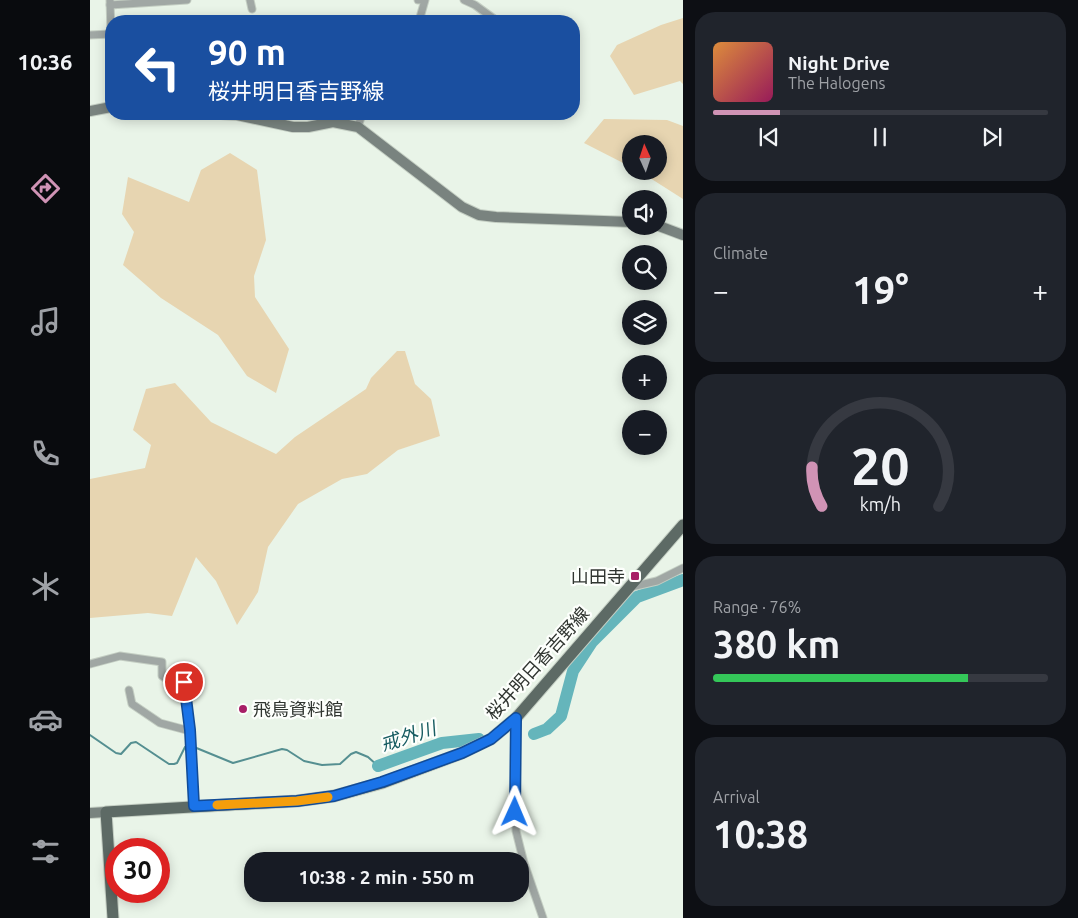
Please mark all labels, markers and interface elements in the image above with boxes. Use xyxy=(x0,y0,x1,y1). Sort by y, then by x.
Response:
text: 90 m xyxy=(208,32,286,72)
icon: left xyxy=(125,35,190,100)
text: 10:36 xyxy=(17,49,73,74)
text: Night Drive xyxy=(788,52,890,74)
text: The Halogens xyxy=(788,74,886,92)
text: 桜井明日香吉野線 xyxy=(208,78,384,103)
icon: previous xyxy=(755,123,783,151)
icon: pause xyxy=(866,123,894,151)
icon: next xyxy=(978,123,1006,151)
north arrow xyxy=(622,135,668,180)
map controls xyxy=(622,135,667,455)
icon: directions xyxy=(28,171,63,206)
button: sound xyxy=(622,190,667,235)
text: Climate xyxy=(713,244,768,262)
button: search xyxy=(622,245,667,290)
text: 19° xyxy=(852,269,909,311)
text: − xyxy=(713,275,729,306)
text: + xyxy=(1032,275,1048,306)
button: layers xyxy=(622,300,667,345)
icon: music xyxy=(28,304,63,339)
button: + xyxy=(622,355,667,400)
button: − xyxy=(622,410,667,455)
icon: phone xyxy=(28,436,63,471)
text: 20 xyxy=(851,437,910,495)
text: km/h xyxy=(860,494,901,514)
place label: 山田寺 xyxy=(571,566,625,586)
icon: climate xyxy=(28,569,63,604)
marker: 山田寺 xyxy=(629,570,641,582)
text: Range · 76% xyxy=(713,598,801,616)
street label: 桜井明日香吉野線 xyxy=(481,603,593,723)
text: 380 km xyxy=(713,623,840,665)
pin xyxy=(163,661,205,703)
icon: arrive xyxy=(170,668,198,696)
place label: 飛鳥資料館 xyxy=(253,699,343,719)
icon: car xyxy=(28,702,63,737)
marker: 飛鳥資料館 xyxy=(237,703,249,715)
water label: 戒外川 xyxy=(377,716,440,755)
position arrow xyxy=(488,785,540,837)
text: Arrival xyxy=(713,788,760,806)
text: 10:38 xyxy=(713,813,808,855)
icon: filters xyxy=(28,834,63,869)
speed limit sign: 30 xyxy=(105,838,170,903)
text: 10:38 · 2 min · 550 m xyxy=(299,866,474,888)

